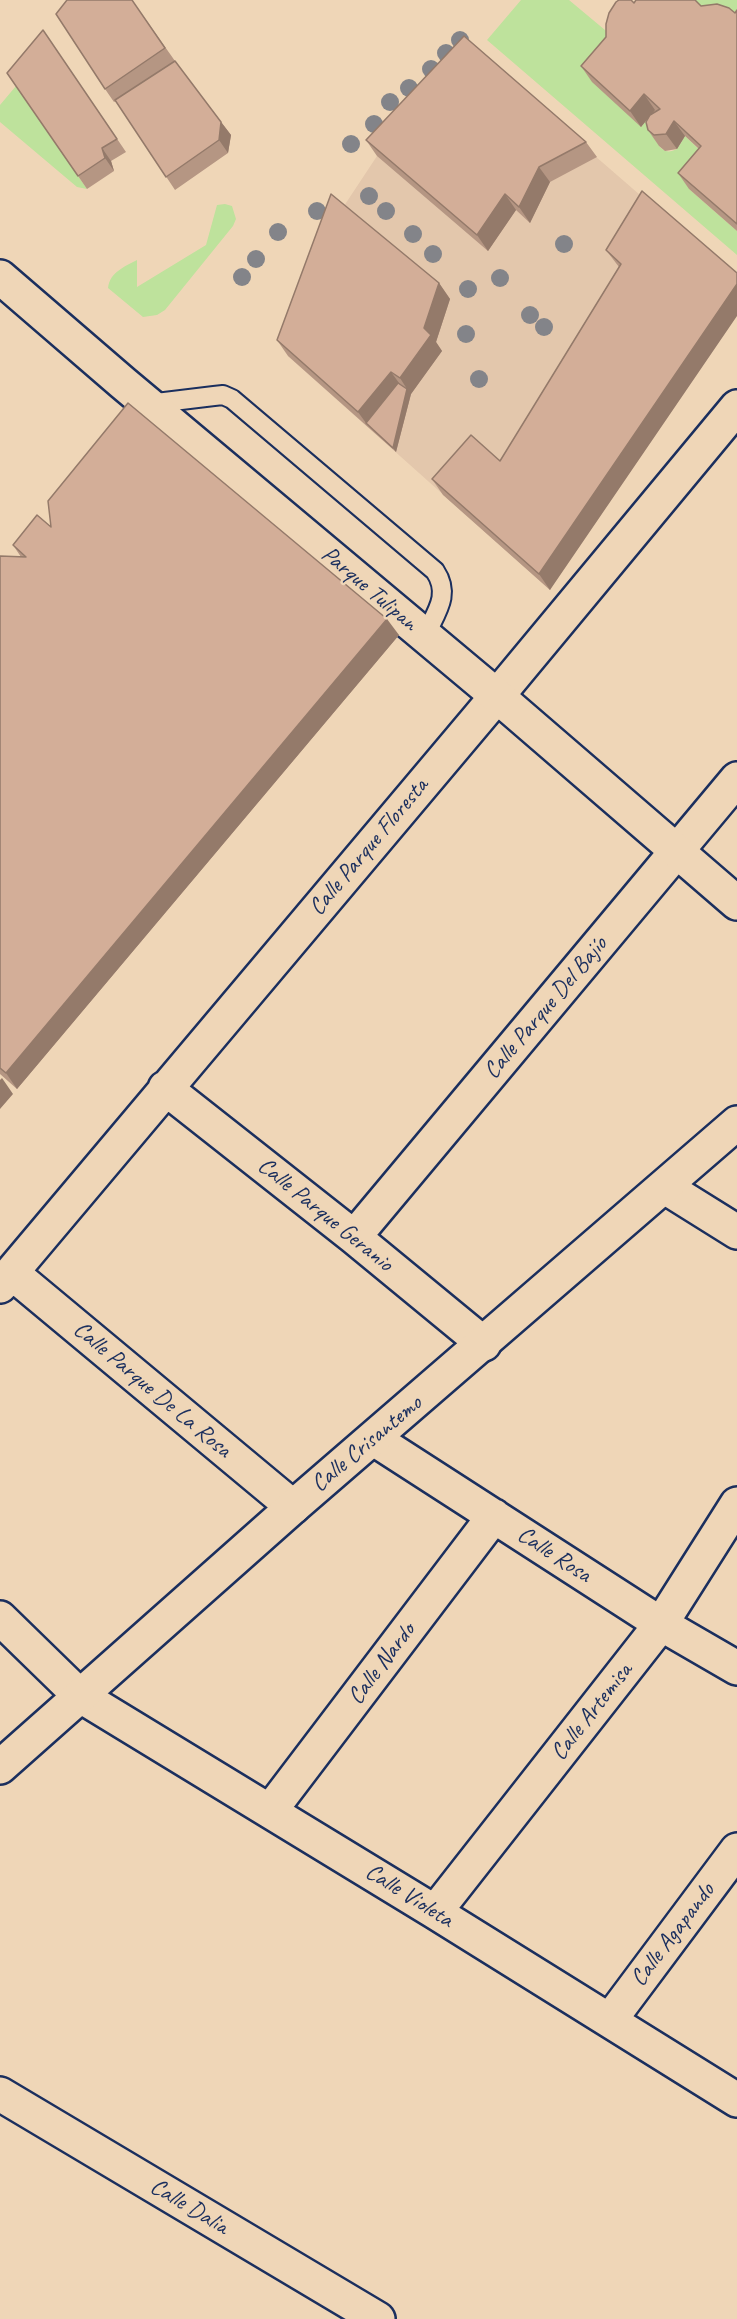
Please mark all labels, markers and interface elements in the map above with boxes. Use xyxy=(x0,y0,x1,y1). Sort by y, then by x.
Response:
street label: Parque Tulipan xyxy=(315,540,423,638)
street label: Calle Parque Floresta xyxy=(303,772,435,922)
street label: Calle Parque Del Bajío xyxy=(478,931,614,1085)
street label: Calle Parque Geranio xyxy=(251,1152,399,1278)
street label: Calle Parque De La Rosa xyxy=(67,1315,237,1465)
street label: Calle Crisantemo xyxy=(306,1389,428,1499)
street label: Calle Rosa xyxy=(512,1520,596,1590)
street label: Calle Nardo xyxy=(342,1617,422,1711)
street label: Calle Artemisa xyxy=(545,1658,639,1766)
street label: Calle Violeta xyxy=(360,1858,458,1934)
street label: Calle Agapando xyxy=(625,1878,721,1992)
street label: Calle Dalia xyxy=(145,2172,233,2242)

